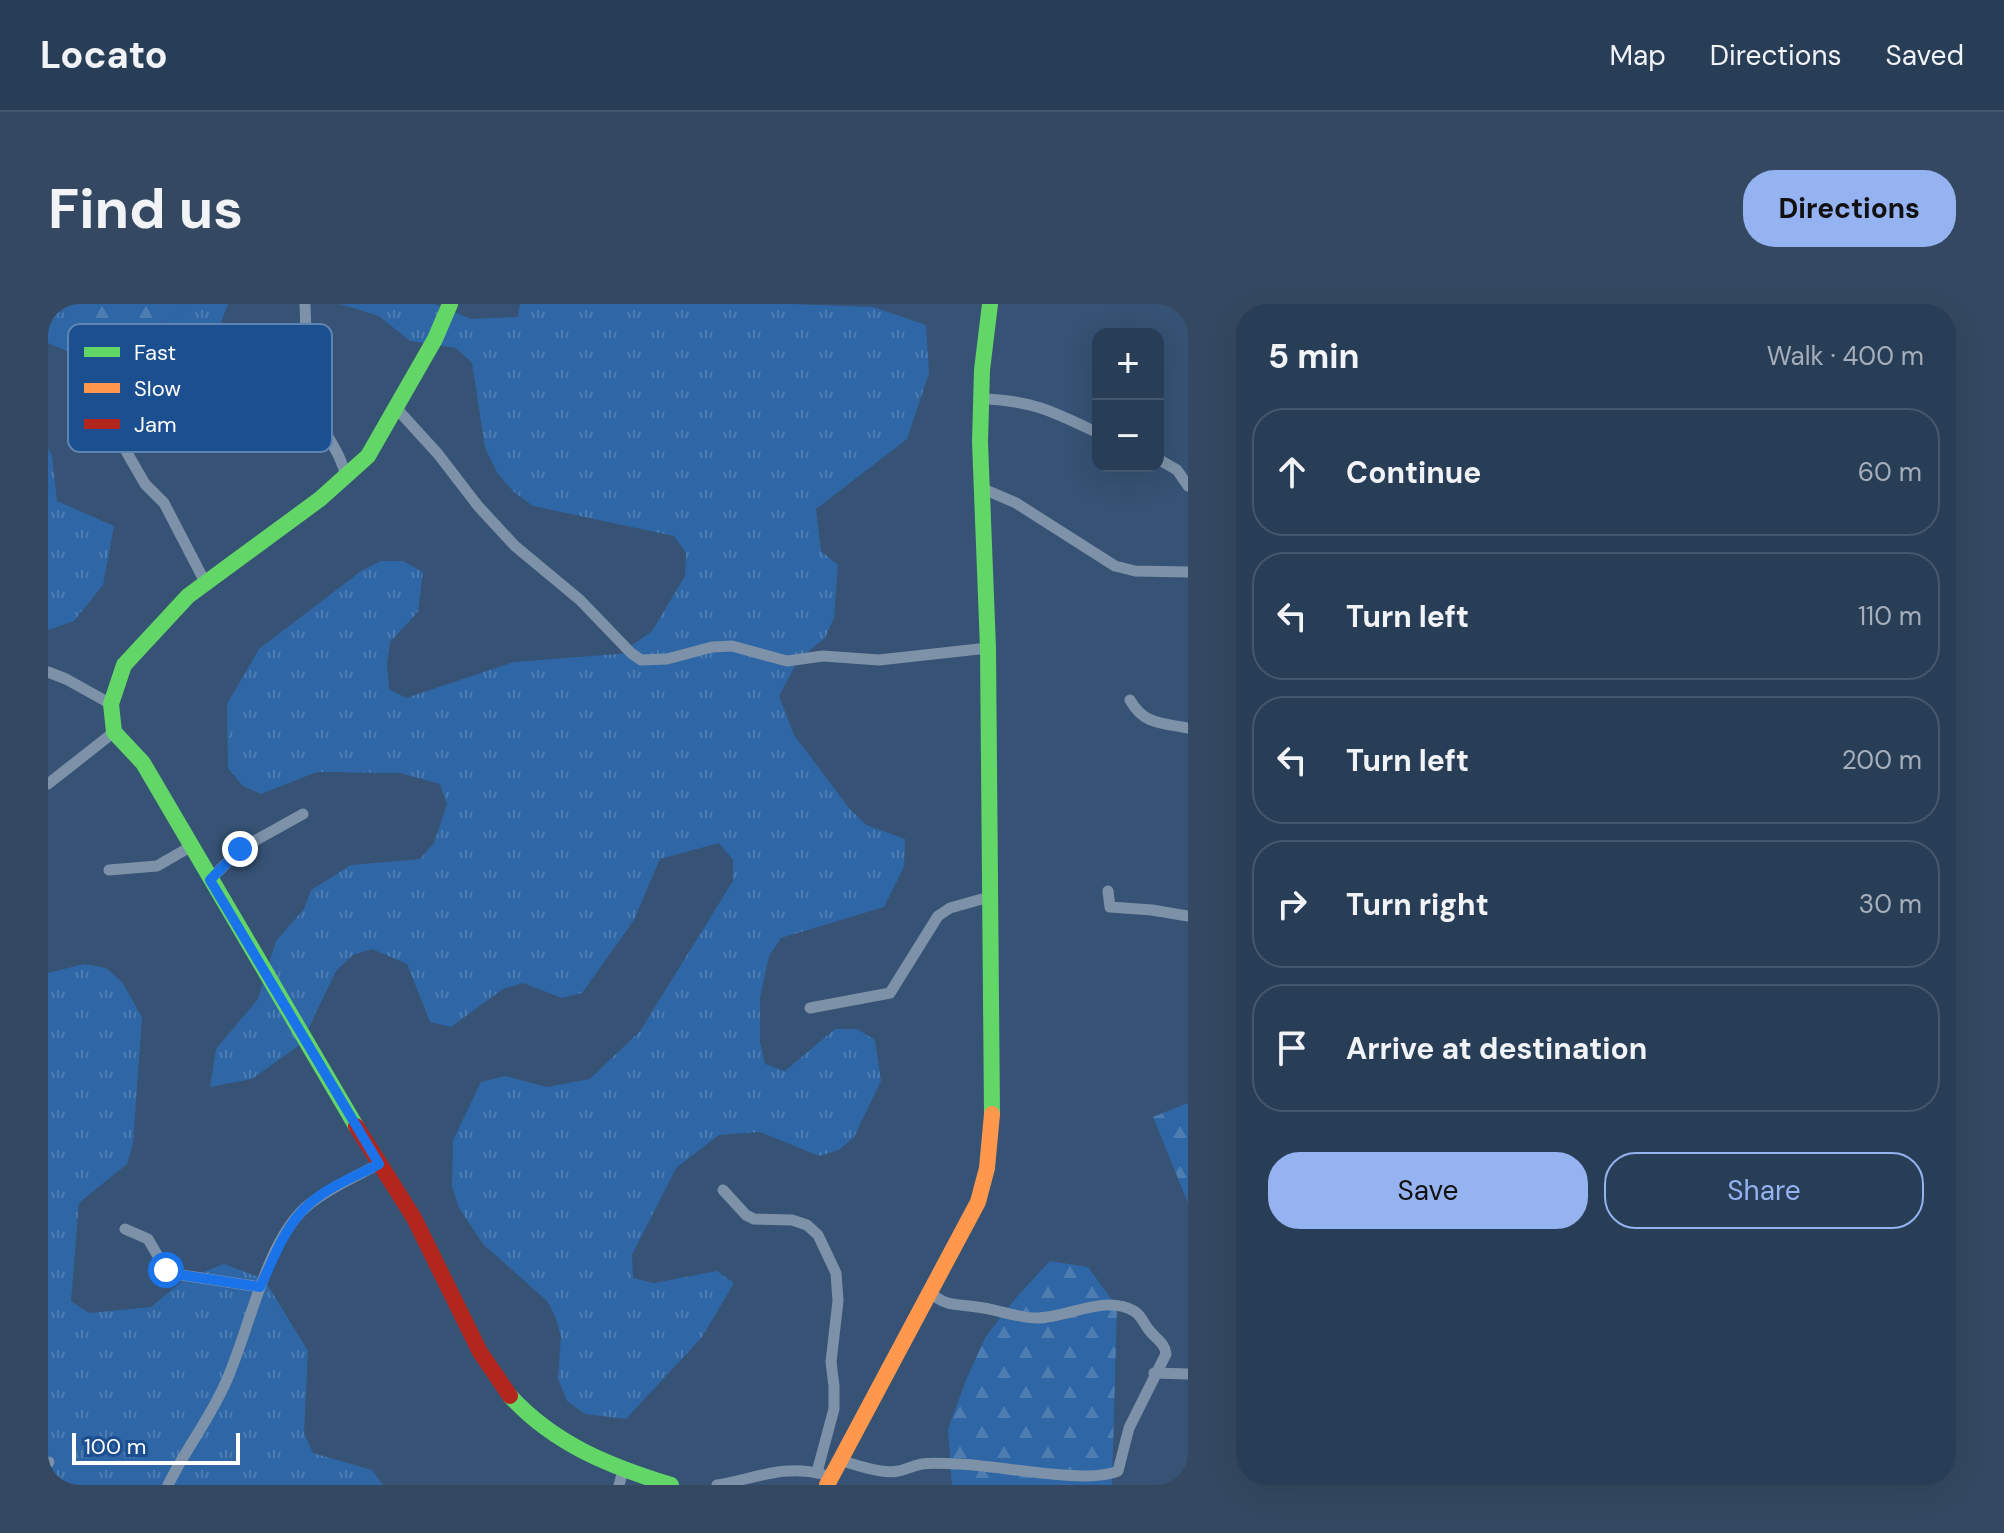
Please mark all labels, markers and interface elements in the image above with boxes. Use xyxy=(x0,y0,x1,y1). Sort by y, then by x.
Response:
text: Locato xyxy=(40,30,168,80)
text: Map xyxy=(1609,37,1666,74)
text: Directions xyxy=(1710,37,1842,74)
text: Saved xyxy=(1886,37,1964,74)
button: Directions xyxy=(1743,170,1956,247)
text: Find us xyxy=(48,172,243,245)
legend xyxy=(68,324,332,452)
map controls xyxy=(1092,328,1164,472)
button: + xyxy=(1092,328,1164,400)
text: 5 min xyxy=(1268,334,1359,379)
text: Fast xyxy=(134,338,176,367)
text: Walk · 400 m xyxy=(1767,339,1924,373)
text: Slow xyxy=(134,374,181,403)
button: − xyxy=(1092,400,1164,472)
text: Jam xyxy=(134,410,177,439)
icon: ahead xyxy=(1270,450,1314,494)
text: Continue xyxy=(1346,453,1481,492)
text: 60 m xyxy=(1858,455,1922,489)
icon: left xyxy=(1270,594,1314,638)
text: Turn left xyxy=(1346,597,1469,636)
text: 110 m xyxy=(1858,599,1922,633)
icon: left xyxy=(1270,738,1314,782)
text: Turn left xyxy=(1346,741,1469,780)
text: 200 m xyxy=(1842,743,1922,777)
route end xyxy=(222,831,258,867)
icon: right xyxy=(1270,882,1314,926)
text: Turn right xyxy=(1346,885,1489,924)
text: 30 m xyxy=(1859,887,1922,921)
icon: arrive xyxy=(1270,1026,1314,1070)
text: Arrive at destination xyxy=(1346,1029,1647,1068)
button: Save xyxy=(1268,1152,1588,1229)
button: Share xyxy=(1604,1152,1924,1229)
route start xyxy=(148,1252,184,1288)
scale bar xyxy=(72,1429,240,1465)
text: 100 m xyxy=(84,1432,146,1461)

